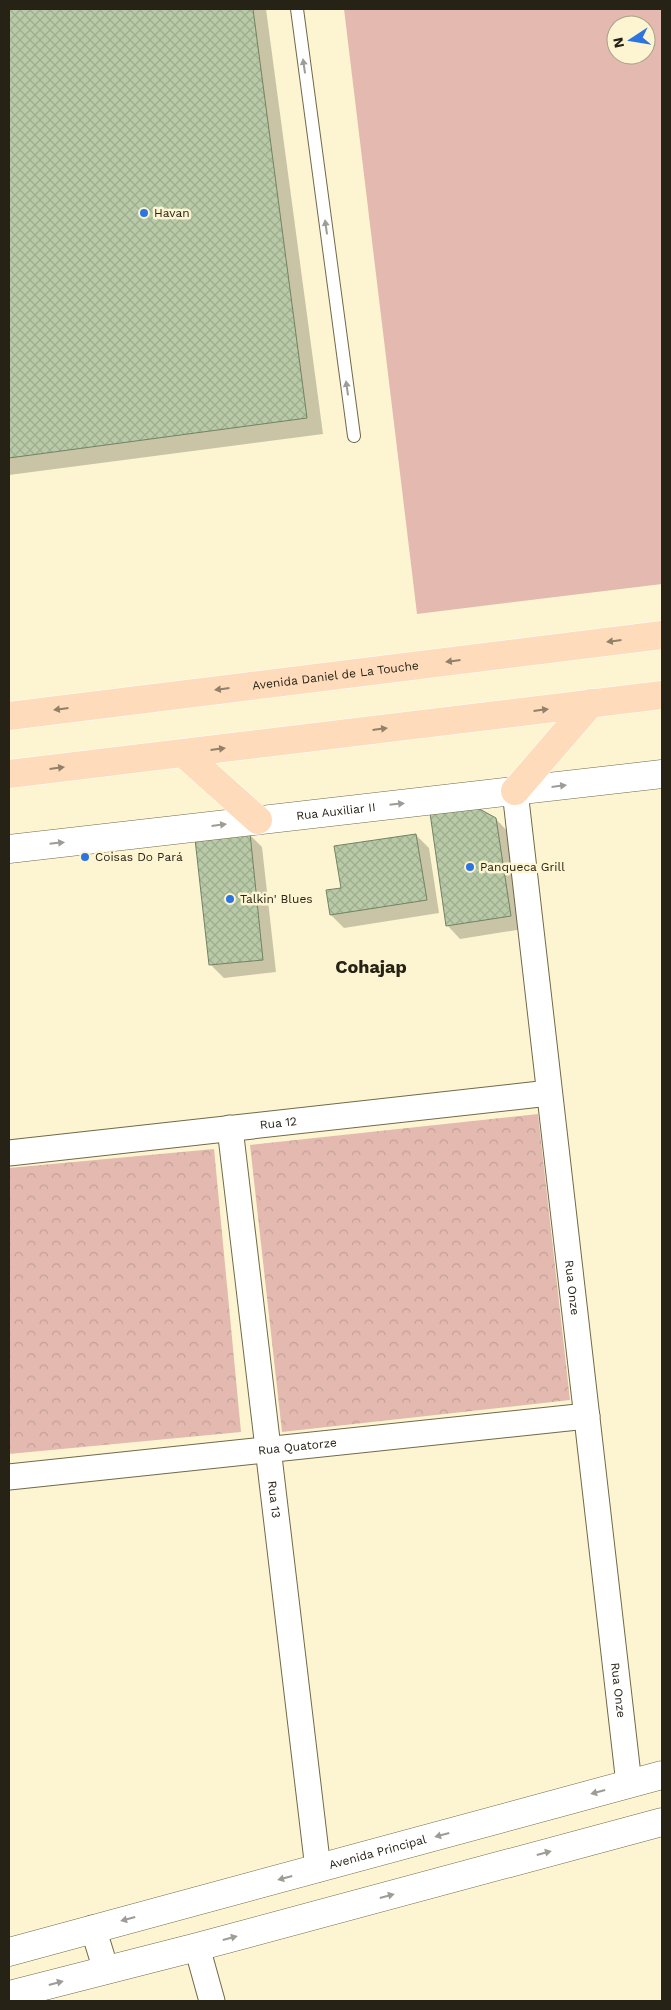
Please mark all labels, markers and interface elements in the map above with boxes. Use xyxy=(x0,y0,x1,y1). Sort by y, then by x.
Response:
north arrow xyxy=(606,15,656,65)
text: N xyxy=(609,36,627,49)
one-way arrow xyxy=(300,57,308,73)
place label: Havan xyxy=(154,206,190,220)
marker: Havan xyxy=(138,207,150,219)
one-way arrow xyxy=(321,218,329,234)
one-way arrow xyxy=(343,379,351,395)
one-way arrow xyxy=(606,638,622,646)
one-way arrow xyxy=(444,657,460,665)
street label: Avenida Daniel de La Touche xyxy=(251,658,420,693)
one-way arrow xyxy=(213,686,229,694)
one-way arrow xyxy=(533,705,549,713)
one-way arrow xyxy=(52,706,68,714)
one-way arrow xyxy=(372,725,388,733)
one-way arrow xyxy=(211,744,227,752)
one-way arrow xyxy=(49,764,65,772)
one-way arrow xyxy=(551,782,567,790)
street label: Rua Auxiliar II xyxy=(295,800,376,823)
one-way arrow xyxy=(390,800,406,808)
one-way arrow xyxy=(211,821,227,829)
one-way arrow xyxy=(49,839,65,847)
place label: Coisas Do Pará xyxy=(95,850,183,864)
marker: Coisas Do Pará xyxy=(79,851,91,863)
place label: Panqueca Grill xyxy=(480,860,565,874)
marker: Panqueca Grill xyxy=(464,861,476,873)
place label: Talkin' Blues xyxy=(240,892,313,906)
marker: Talkin' Blues xyxy=(224,893,236,905)
district label: Cohajap xyxy=(335,956,407,977)
street label: Rua 12 xyxy=(259,1114,298,1132)
street label: Rua Onze xyxy=(562,1259,582,1316)
street label: Rua Quatorze xyxy=(257,1435,338,1458)
street label: Rua 13 xyxy=(265,1480,283,1519)
street label: Rua Onze xyxy=(608,1662,628,1719)
one-way arrow xyxy=(591,1788,606,1796)
one-way arrow xyxy=(434,1831,449,1839)
street label: Avenida Principal xyxy=(327,1832,428,1872)
one-way arrow xyxy=(537,1849,552,1857)
one-way arrow xyxy=(277,1874,292,1882)
one-way arrow xyxy=(380,1892,395,1900)
one-way arrow xyxy=(120,1915,135,1923)
one-way arrow xyxy=(223,1934,238,1942)
one-way arrow xyxy=(48,1979,63,1987)

